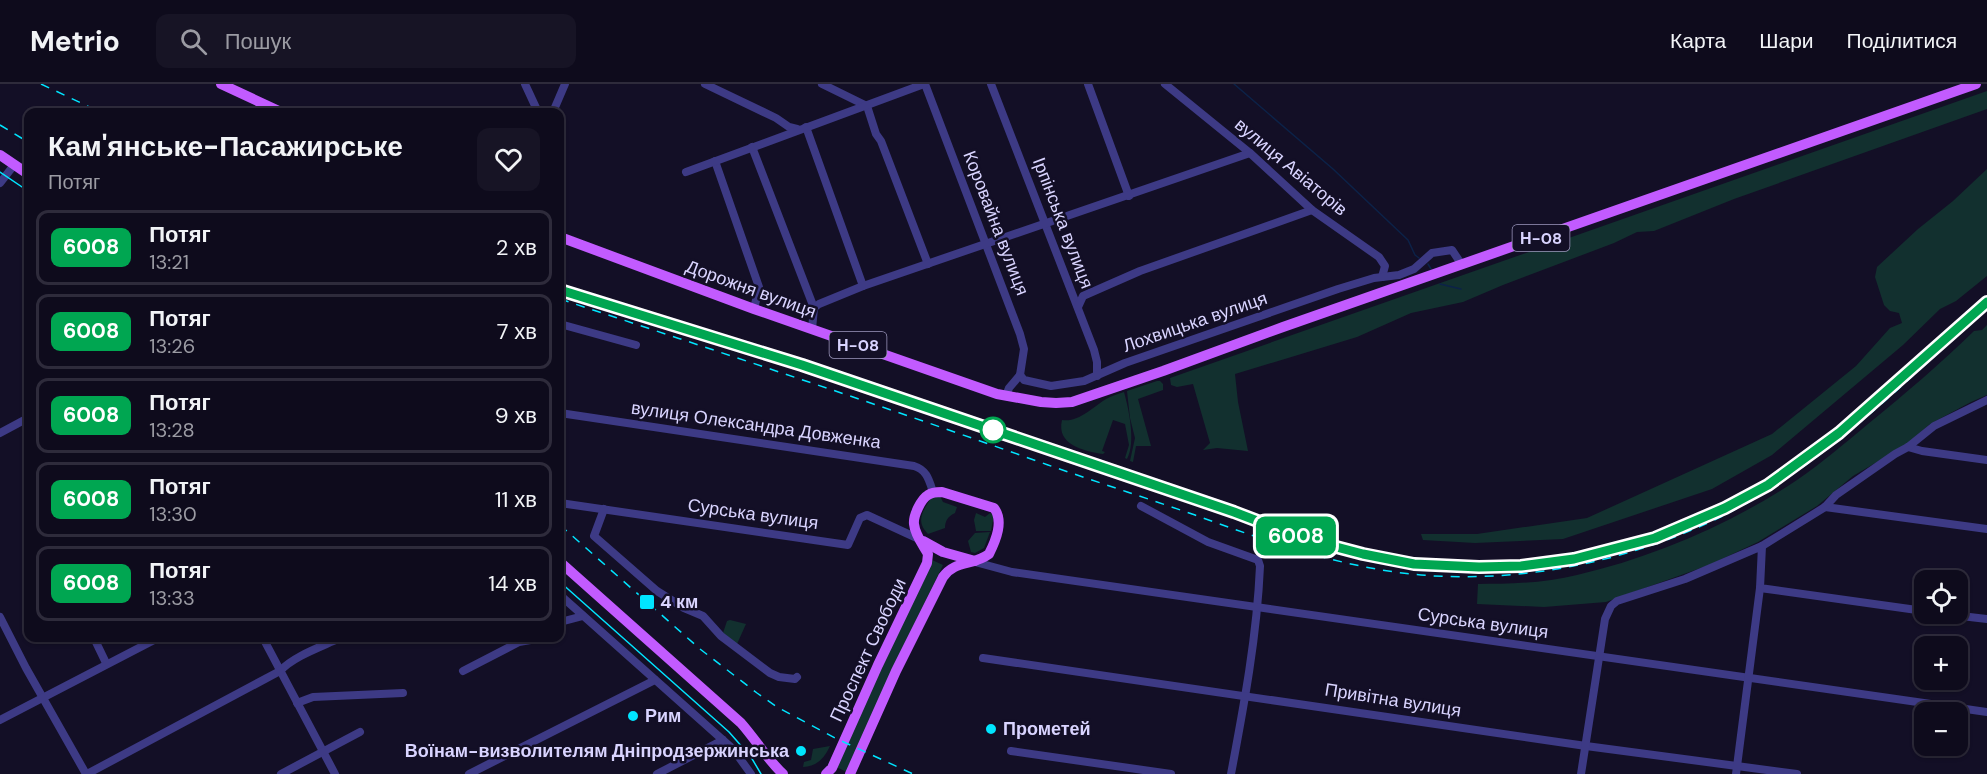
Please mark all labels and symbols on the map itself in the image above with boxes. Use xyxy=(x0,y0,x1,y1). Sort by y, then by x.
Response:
street label: вулиця Авіаторів xyxy=(1230,113,1352,221)
street label: Коровайна вулиця xyxy=(957,147,1035,299)
street label: Ірпінська вулиця xyxy=(1027,154,1099,292)
road number: Н-08 xyxy=(1512,225,1570,251)
street label: Дорожня вулиця xyxy=(682,254,820,324)
street label: Лохвицька вулиця xyxy=(1120,286,1270,358)
road number: Н-08 xyxy=(830,332,886,358)
street label: вулиця Олександра Довженка xyxy=(630,396,883,455)
unlabelled marker xyxy=(980,417,1006,443)
street label: Сурська вулиця xyxy=(686,493,820,535)
line badge: 6008 xyxy=(1254,516,1338,556)
street label: Проспект Свободи xyxy=(824,574,912,726)
place label: 4 км xyxy=(660,590,698,614)
marker: 4 км xyxy=(638,593,656,611)
street label: Сурська вулиця xyxy=(1416,602,1550,644)
street label: Привітна вулиця xyxy=(1323,677,1463,723)
place label: Рим xyxy=(645,704,681,728)
marker: Рим xyxy=(626,709,640,723)
place label: Прометей xyxy=(1003,717,1091,741)
marker: Прометей xyxy=(984,722,998,736)
place label: Воїнам-визволителям Дніпродзержинська xyxy=(405,739,790,763)
marker: Воїнам-визволителям Дніпродзержинська xyxy=(794,744,808,758)

